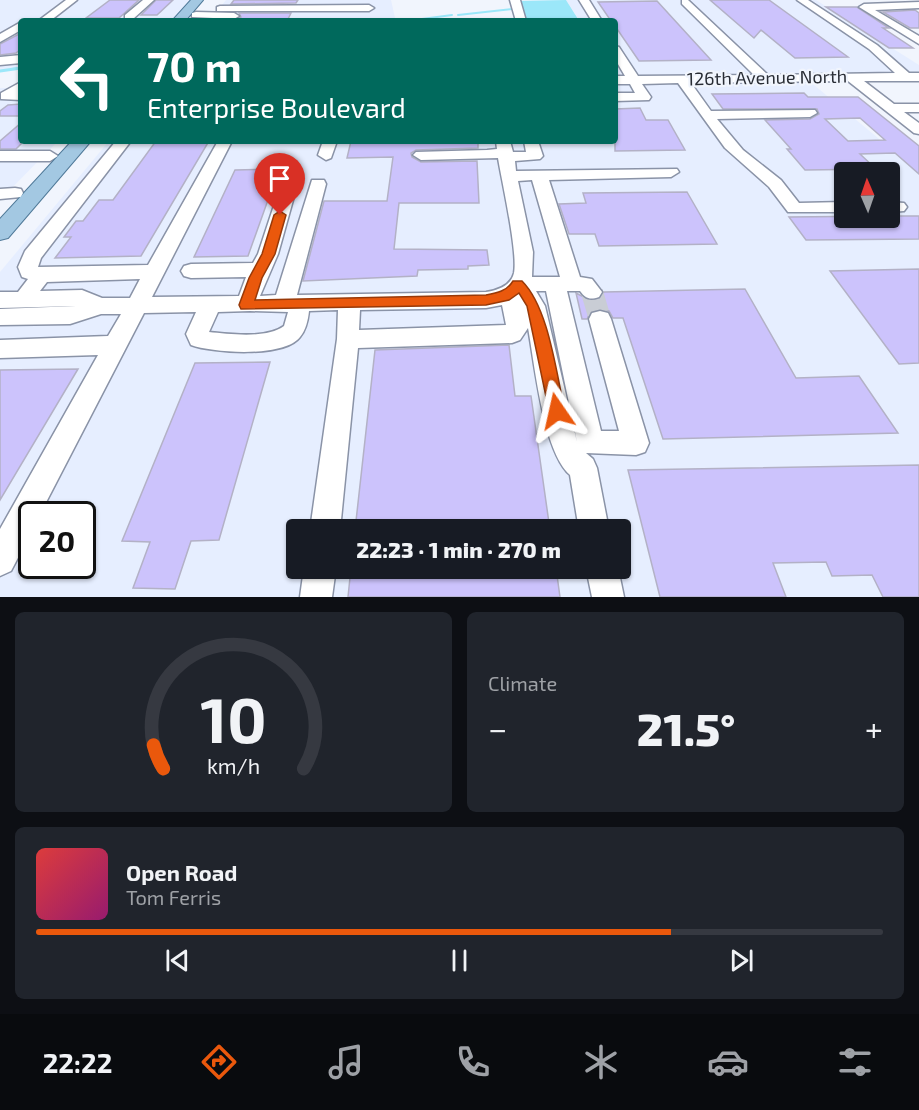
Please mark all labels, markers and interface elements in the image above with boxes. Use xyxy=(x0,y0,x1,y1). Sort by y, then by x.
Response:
text: 70 m xyxy=(147,40,242,90)
icon: left xyxy=(48,42,126,120)
street label: 126th Avenue North xyxy=(687,65,847,89)
text: Enterprise Boulevard xyxy=(147,91,406,123)
pin xyxy=(254,153,305,215)
icon: arrive xyxy=(263,162,296,195)
north arrow xyxy=(834,162,900,228)
map controls xyxy=(834,162,900,228)
position arrow xyxy=(525,379,589,443)
speed limit sign: 20 xyxy=(18,501,96,579)
text: 22:23 · 1 min · 270 m xyxy=(356,536,561,562)
text: Climate xyxy=(488,671,557,695)
text: 10 xyxy=(200,681,267,756)
text: 21.5° xyxy=(637,701,735,755)
text: − xyxy=(488,708,507,748)
text: + xyxy=(865,708,883,748)
text: km/h xyxy=(207,753,260,778)
text: Open Road xyxy=(126,859,238,885)
text: Tom Ferris xyxy=(126,885,221,909)
icon: previous xyxy=(161,944,194,977)
icon: pause xyxy=(443,944,476,977)
icon: next xyxy=(725,944,758,977)
icon: directions xyxy=(198,1041,240,1083)
icon: music xyxy=(325,1041,367,1083)
icon: phone xyxy=(452,1041,494,1083)
icon: climate xyxy=(580,1041,622,1083)
icon: car xyxy=(707,1041,749,1083)
icon: filters xyxy=(834,1041,876,1083)
text: 22:22 xyxy=(43,1046,112,1078)

